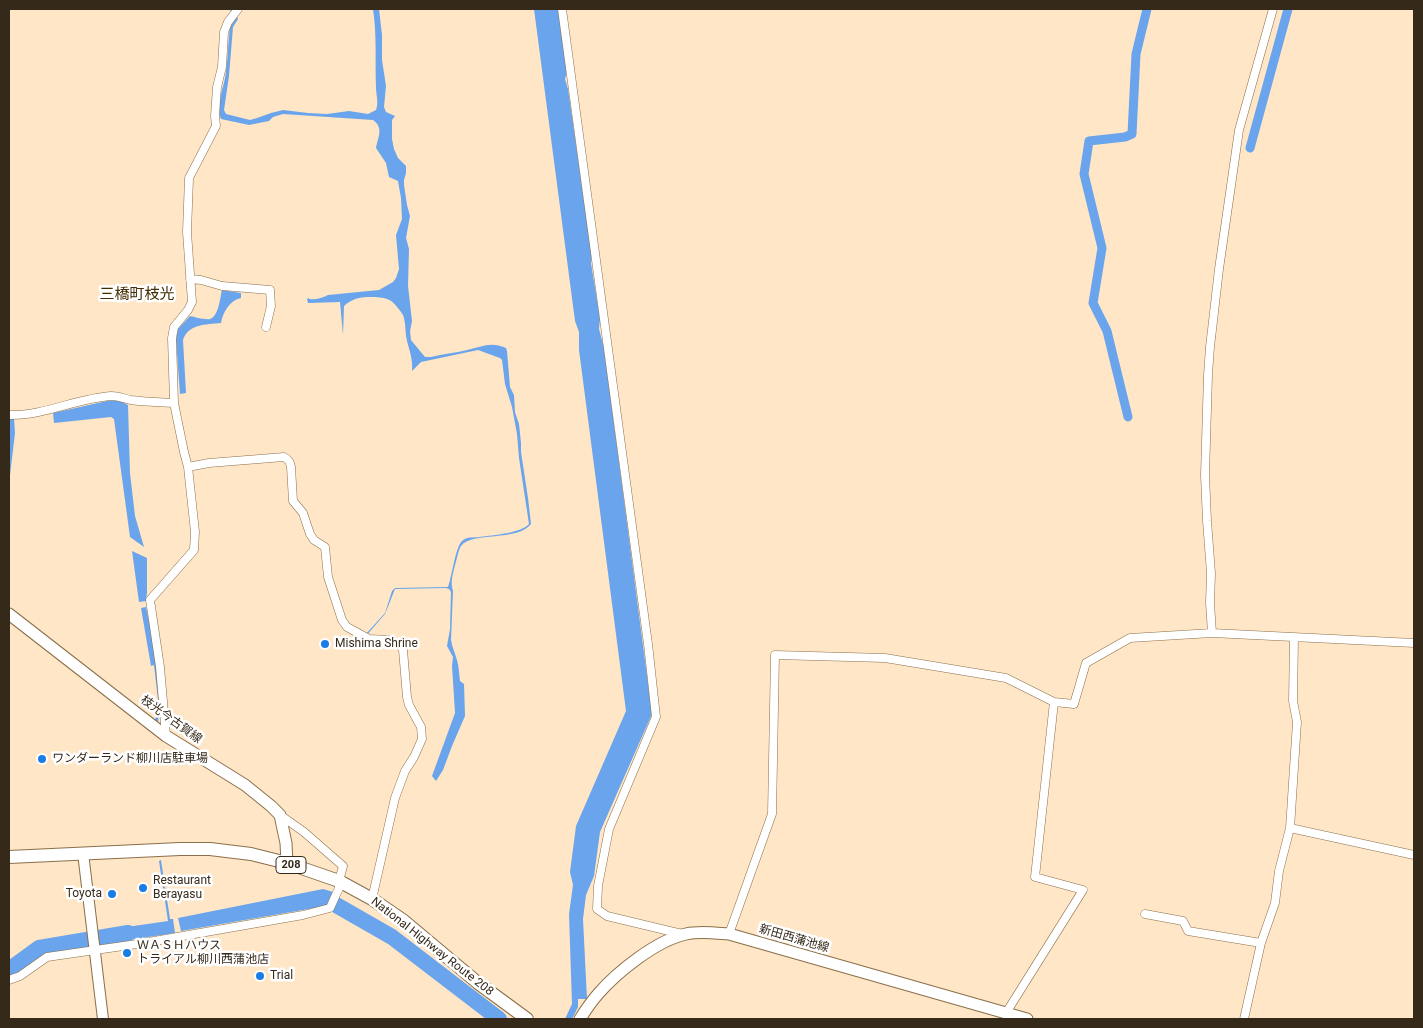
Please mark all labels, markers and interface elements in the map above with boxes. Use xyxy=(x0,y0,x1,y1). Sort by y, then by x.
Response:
district label: 三橋町枝光 xyxy=(100,286,174,304)
place label: Mishima Shrine xyxy=(335,637,418,651)
marker: Mishima Shrine xyxy=(319,638,331,650)
street label: 枝光今古賀線 xyxy=(138,693,204,747)
place label: ワンダーランド柳川店駐車場 xyxy=(52,752,208,766)
marker: ワンダーランド柳川店駐車場 xyxy=(36,753,48,765)
road number: 208 xyxy=(276,856,306,874)
place label: Restaurant Berayasu xyxy=(153,874,211,902)
marker: Restaurant Berayasu xyxy=(137,882,149,894)
place label: Toyota xyxy=(66,887,102,901)
marker: Toyota xyxy=(106,888,118,900)
street label: National Highway Route 208 xyxy=(368,895,496,999)
street label: 新田西蒲池線 xyxy=(757,922,831,956)
place label: ＷＡＳＨハウス トライアル柳川西蒲池店 xyxy=(137,939,269,967)
marker: ＷＡＳＨハウス トライアル柳川西蒲池店 xyxy=(121,947,133,959)
place label: Trial xyxy=(270,969,293,983)
marker: Trial xyxy=(254,970,266,982)

